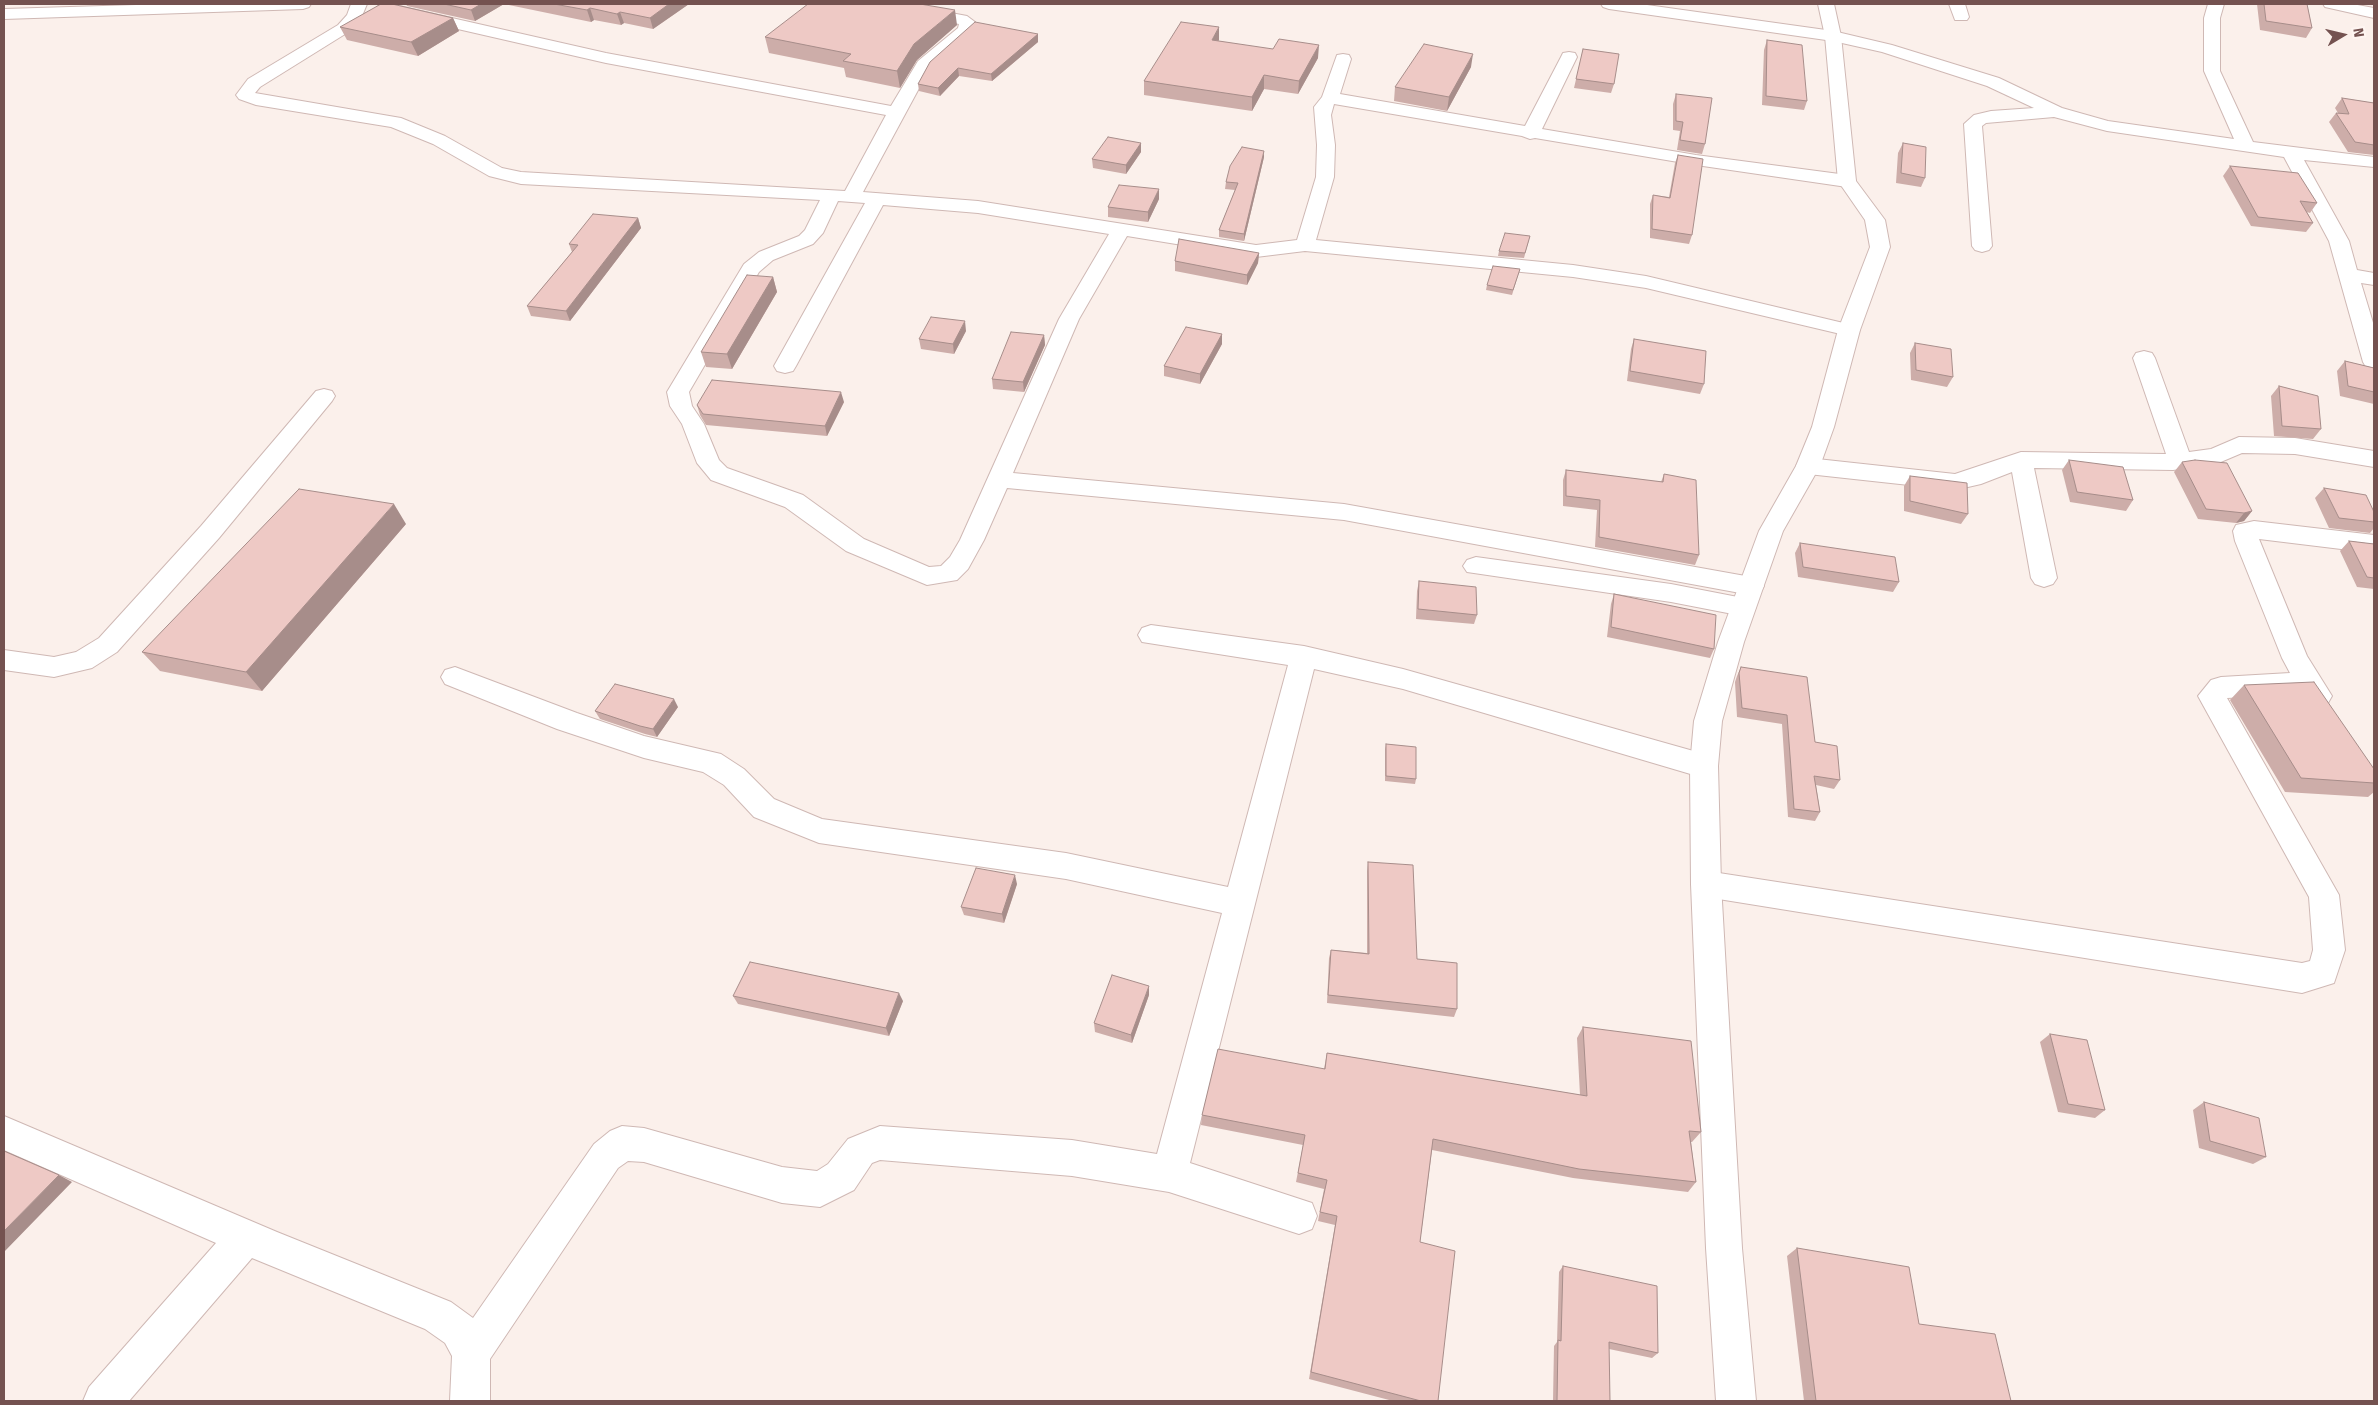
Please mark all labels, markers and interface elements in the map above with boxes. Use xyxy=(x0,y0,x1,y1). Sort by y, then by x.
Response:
north arrow xyxy=(2318,10,2368,60)
text: N xyxy=(2349,27,2367,38)

